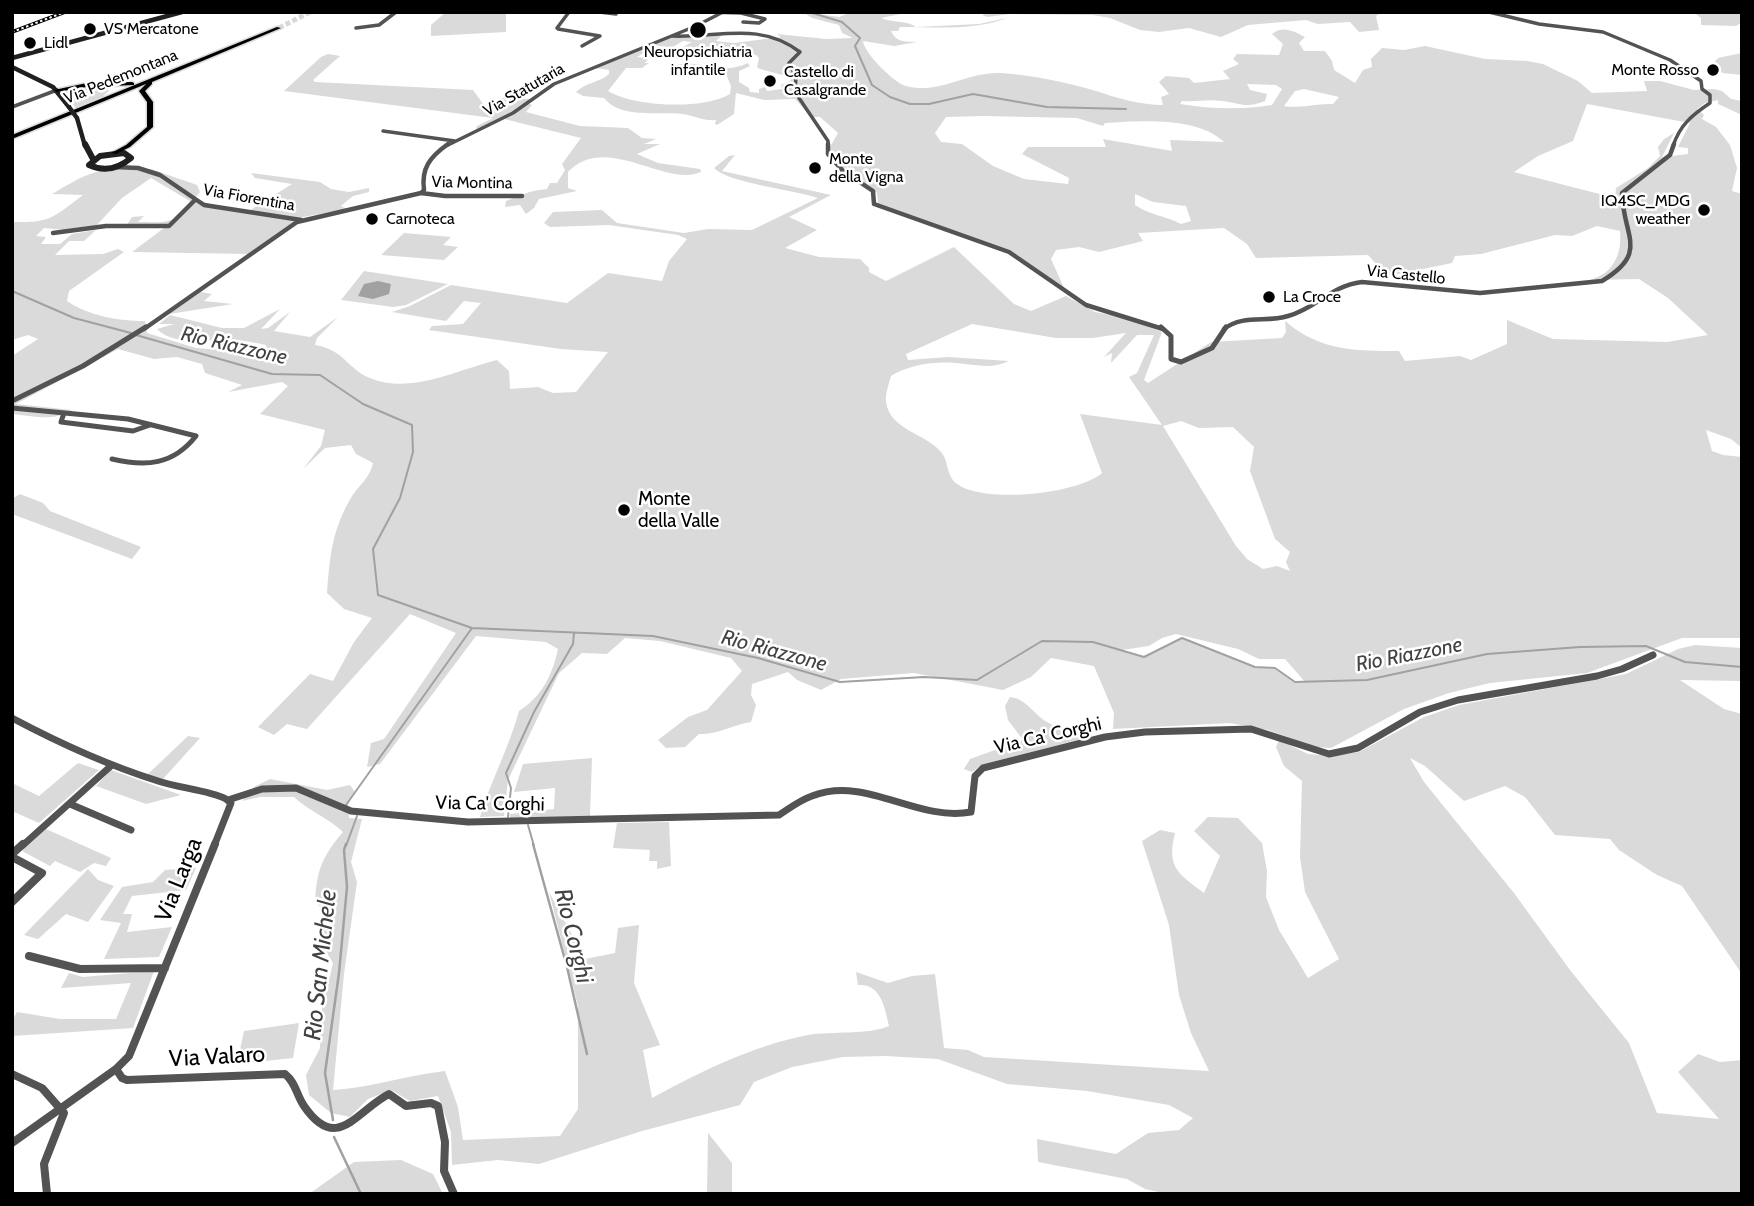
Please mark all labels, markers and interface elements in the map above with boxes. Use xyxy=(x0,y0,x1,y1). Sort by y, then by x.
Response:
place label: VS Mercatone xyxy=(104,19,199,39)
marker: Neuropsichiatria infantile xyxy=(688,20,708,40)
marker: VS Mercatone xyxy=(82,21,98,37)
place label: Lidl xyxy=(44,33,68,53)
marker: Lidl xyxy=(22,35,38,51)
place label: Neuropsichiatria infantile xyxy=(644,42,752,80)
street label: Via Pedemontana xyxy=(61,45,181,109)
street label: Via Statutaria xyxy=(480,59,568,121)
place label: Monte Rosso xyxy=(1611,60,1699,80)
place label: Castello di Casalgrande xyxy=(784,62,866,100)
marker: Monte Rosso xyxy=(1705,62,1721,78)
marker: Castello di Casalgrande xyxy=(762,73,778,89)
place label: Monte della Vigna xyxy=(829,149,903,187)
marker: Monte della Vigna xyxy=(807,160,823,176)
street label: Via Montina xyxy=(431,173,513,193)
street label: Via Fiorentina xyxy=(202,180,296,216)
place label: IQ4SC_MDG weather xyxy=(1601,191,1690,229)
marker: IQ4SC_MDG weather xyxy=(1696,202,1712,218)
place label: Carnoteca xyxy=(386,209,455,229)
marker: Carnoteca xyxy=(364,211,380,227)
street label: Via Castello xyxy=(1366,261,1446,289)
place label: La Croce xyxy=(1283,287,1341,307)
marker: La Croce xyxy=(1261,289,1277,305)
water label: Rio Riazzone xyxy=(179,322,289,370)
place label: Monte della Valle xyxy=(638,488,719,532)
marker: Monte della Valle xyxy=(616,502,632,518)
water label: Rio Riazzone xyxy=(719,625,829,677)
water label: Rio Riazzone xyxy=(1354,632,1464,678)
street label: Via Ca' Corghi xyxy=(992,713,1104,759)
street label: Via Ca' Corghi xyxy=(435,792,545,816)
street label: Via Larga xyxy=(150,834,208,926)
water label: Rio Corghi xyxy=(547,886,599,986)
water label: Rio San Michele xyxy=(299,888,343,1042)
street label: Via Valaro xyxy=(168,1041,266,1073)

